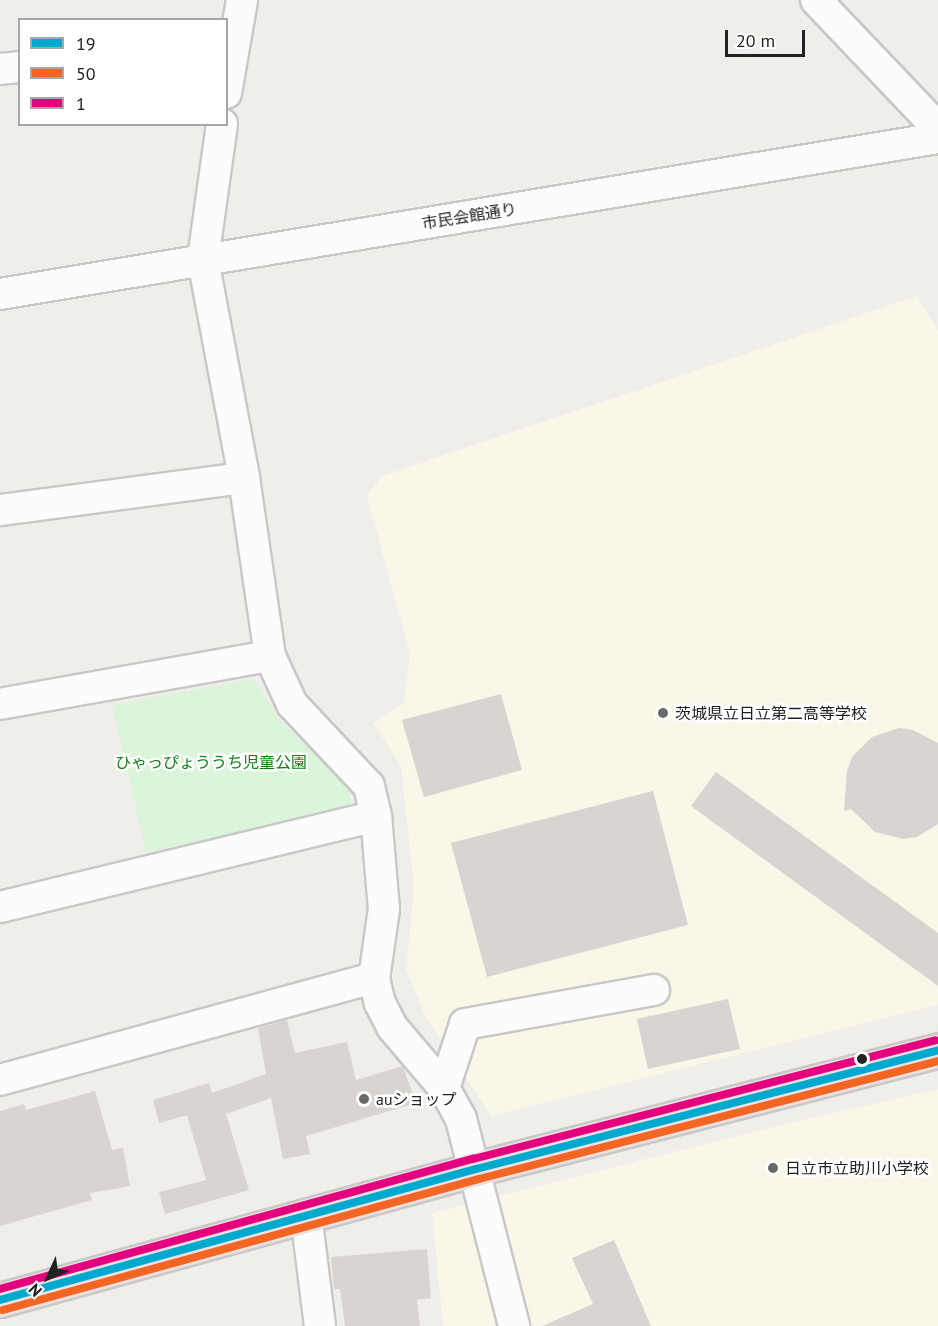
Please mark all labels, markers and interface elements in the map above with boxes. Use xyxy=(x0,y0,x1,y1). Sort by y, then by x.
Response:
legend xyxy=(18,18,228,126)
scale bar xyxy=(728,18,808,56)
text: 20 m xyxy=(736,29,775,52)
text: 19 xyxy=(76,32,96,55)
text: 50 xyxy=(76,62,96,85)
text: 1 xyxy=(76,92,86,115)
street label: 市民会館通り xyxy=(420,199,518,233)
place label: 茨城県立日立第二高等学校 xyxy=(675,703,867,723)
marker: 茨城県立日立第二高等学校 xyxy=(656,706,670,720)
park label: ひゃっぴょううち児童公園 xyxy=(115,752,307,772)
unlabelled marker xyxy=(856,1053,868,1065)
place label: auショップ xyxy=(376,1089,457,1109)
marker: auショップ xyxy=(357,1092,371,1106)
place label: 日立市立助川小学校 xyxy=(785,1158,929,1178)
marker: 日立市立助川小学校 xyxy=(766,1161,780,1175)
north arrow xyxy=(18,1248,78,1308)
text: N xyxy=(24,1280,46,1301)

